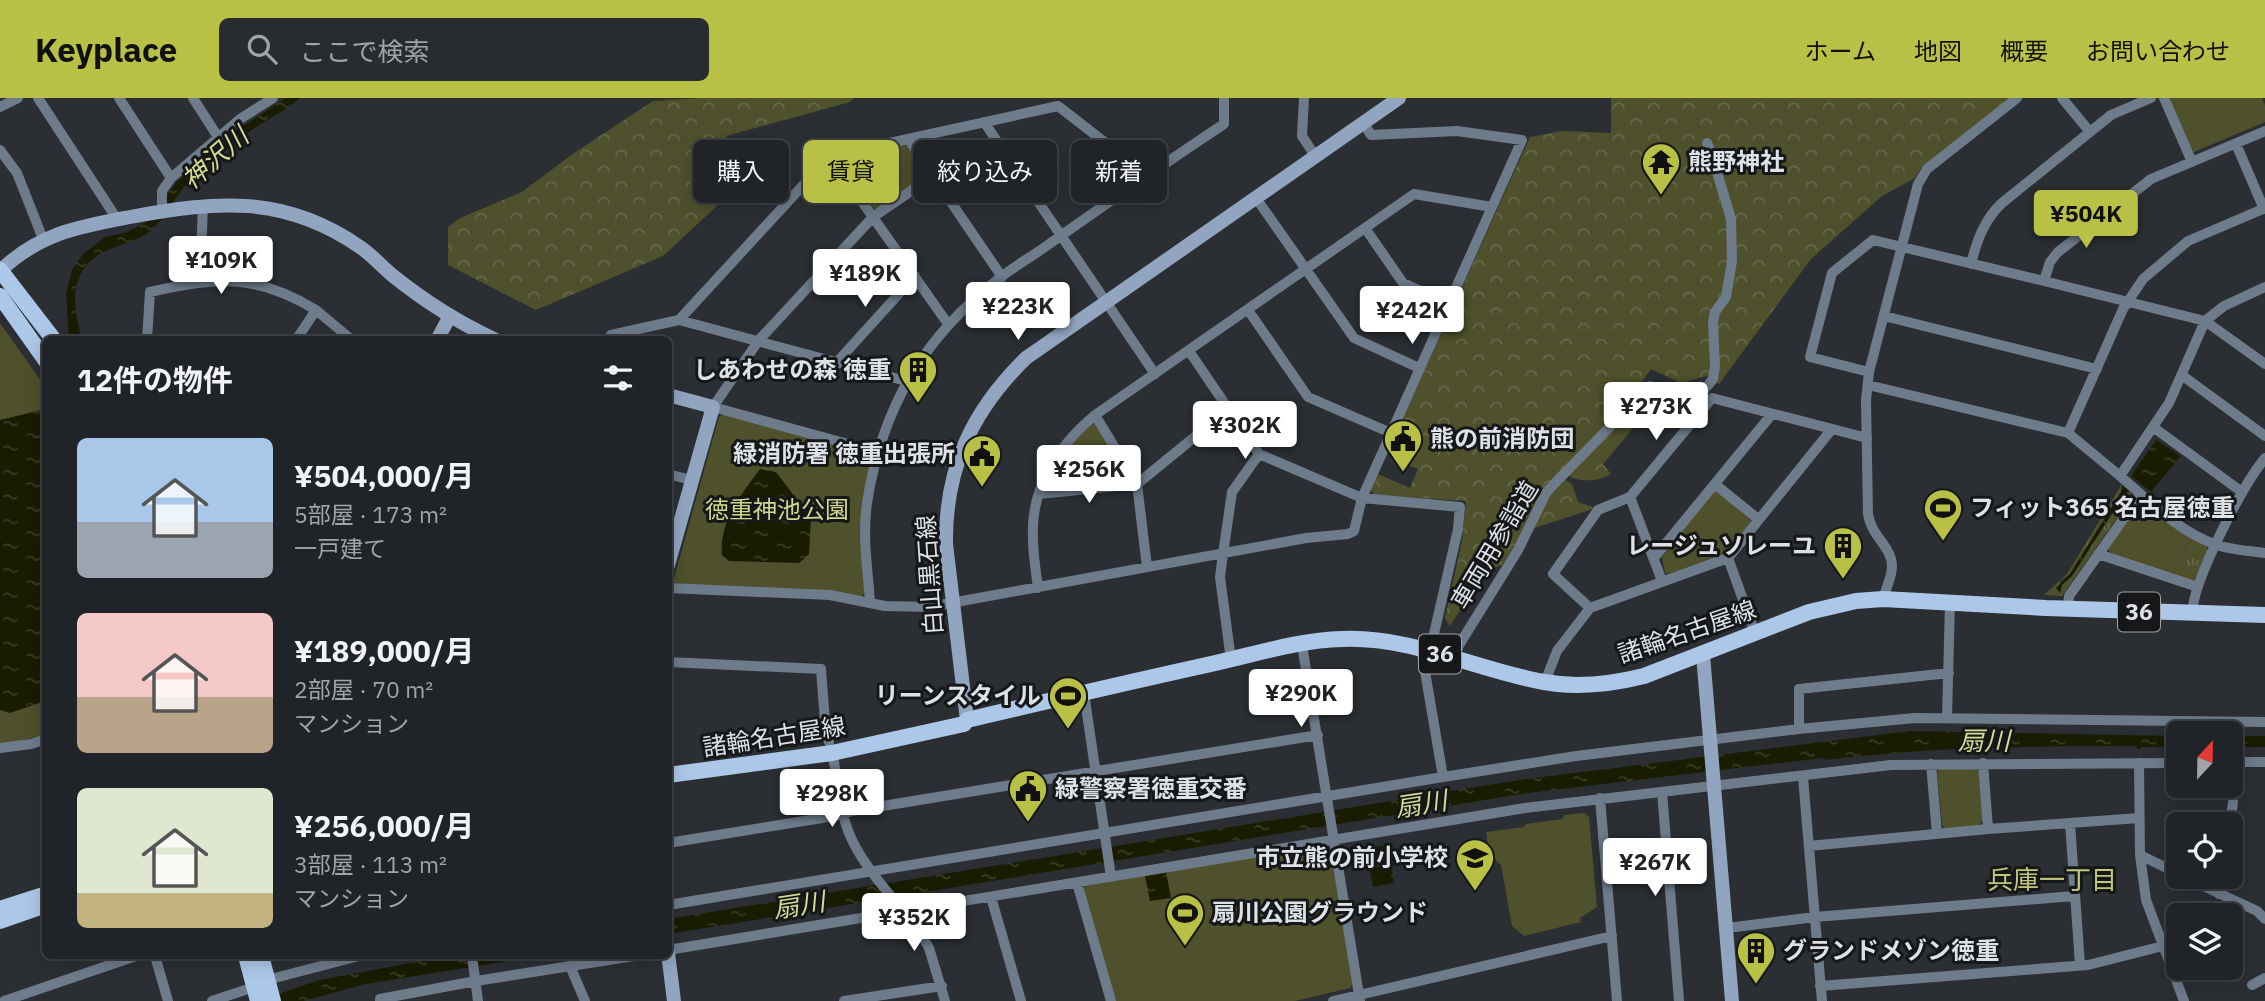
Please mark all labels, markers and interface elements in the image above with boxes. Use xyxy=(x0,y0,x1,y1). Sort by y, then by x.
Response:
search box xyxy=(219,18,709,81)
text: Keyplace xyxy=(35,28,177,71)
icon: search xyxy=(243,30,281,68)
text: ここで検索 xyxy=(299,34,429,68)
text: ホーム xyxy=(1805,35,1876,67)
text: 地図 xyxy=(1914,35,1962,67)
text: 概要 xyxy=(2000,35,2048,67)
text: お問い合わせ xyxy=(2086,35,2230,67)
water label: 神沢川 xyxy=(174,117,257,196)
chip: 購入 xyxy=(693,140,789,203)
chip: 賃貸 xyxy=(803,140,899,203)
chip: 絞り込み xyxy=(913,140,1057,203)
chip: 新着 xyxy=(1071,140,1167,203)
temple icon: 熊野神社 xyxy=(1640,141,1682,196)
place label: 熊野神社 xyxy=(1688,145,1784,177)
pin: ¥504K xyxy=(2037,190,2135,250)
text: ¥504K xyxy=(2050,198,2122,228)
pin: ¥109K xyxy=(172,236,270,296)
text: ¥109K xyxy=(185,244,257,274)
pin: ¥189K xyxy=(816,250,914,309)
text: ¥189K xyxy=(829,257,901,287)
pin: ¥223K xyxy=(969,282,1067,342)
pin: ¥242K xyxy=(1363,286,1461,346)
text: ¥223K xyxy=(982,290,1054,320)
text: ¥242K xyxy=(1376,294,1448,324)
building icon: しあわせの森 徳重 xyxy=(897,349,939,404)
place label: しあわせの森 徳重 xyxy=(693,353,891,385)
icon: filters xyxy=(599,359,637,397)
text: 12件の物件 xyxy=(77,360,233,399)
pin: ¥273K xyxy=(1607,382,1705,442)
text: ¥273K xyxy=(1620,390,1692,420)
pin: ¥302K xyxy=(1196,402,1294,461)
text: ¥302K xyxy=(1209,409,1281,439)
public building icon: 熊の前消防団 xyxy=(1382,418,1424,473)
place label: 熊の前消防団 xyxy=(1430,422,1574,454)
public building icon: 緑消防署 徳重出張所 xyxy=(961,433,1003,488)
place label: 緑消防署 徳重出張所 xyxy=(733,437,955,469)
pin: ¥256K xyxy=(1040,446,1138,505)
text: ¥256K xyxy=(1053,453,1125,483)
text: ¥504,000/月 xyxy=(294,456,475,495)
icon: home xyxy=(133,466,217,550)
street label: 車両用参詣道 xyxy=(1443,475,1545,614)
sports icon: フィット365 名古屋徳重 xyxy=(1922,487,1964,542)
place label: フィット365 名古屋徳重 xyxy=(1970,491,2234,523)
park label: 徳重神池公園 xyxy=(705,493,849,525)
text: 5部屋 · 173 m² xyxy=(294,499,447,529)
street label: 白山黒石線 xyxy=(909,514,949,636)
building icon: レージュソレーユ xyxy=(1822,525,1864,580)
place label: レージュソレーユ xyxy=(1626,529,1816,561)
text: 一戸建て xyxy=(294,533,386,563)
street label: 諸輪名古屋線 xyxy=(1613,592,1760,670)
road number: 36 xyxy=(2118,592,2160,632)
text: ¥189,000/月 xyxy=(294,631,475,670)
road number: 36 xyxy=(1419,634,1461,674)
icon: home xyxy=(133,641,217,725)
pin: ¥290K xyxy=(1252,670,1350,729)
text: 2部屋 · 70 m² xyxy=(294,674,433,704)
sports icon: リーンスタイル xyxy=(1047,675,1089,730)
text: ¥290K xyxy=(1265,677,1337,707)
place label: リーンスタイル xyxy=(875,679,1041,711)
text: マンション xyxy=(294,708,409,738)
street label: 諸輪名古屋線 xyxy=(700,709,847,763)
north arrow xyxy=(2166,721,2244,798)
map controls xyxy=(2166,721,2243,980)
water label: 扇川 xyxy=(1958,723,2013,757)
public building icon: 緑警察署徳重交番 xyxy=(1007,768,1049,823)
pin: ¥298K xyxy=(783,770,881,829)
place label: 緑警察署徳重交番 xyxy=(1055,772,1247,804)
text: ¥298K xyxy=(796,777,868,807)
water label: 扇川 xyxy=(1392,782,1452,824)
text: ¥256,000/月 xyxy=(294,806,475,845)
button: locate xyxy=(2166,812,2243,889)
icon: home xyxy=(133,816,217,900)
school or university icon: 市立熊の前小学校 xyxy=(1454,837,1496,892)
pin: ¥267K xyxy=(1606,838,1704,898)
place label: 市立熊の前小学校 xyxy=(1256,841,1448,873)
text: ¥267K xyxy=(1619,846,1691,876)
text: 3部屋 · 113 m² xyxy=(294,849,447,879)
district label: 兵庫一丁目 xyxy=(1987,862,2117,896)
text: マンション xyxy=(294,883,409,913)
water label: 扇川 xyxy=(770,883,830,925)
sports icon: 扇川公園グラウンド xyxy=(1164,892,1206,947)
pin: ¥352K xyxy=(865,894,963,953)
place label: 扇川公園グラウンド xyxy=(1212,896,1428,928)
text: ¥352K xyxy=(878,901,950,931)
button: layers xyxy=(2166,903,2243,980)
building icon: グランドメゾン徳重 xyxy=(1735,930,1777,985)
place label: グランドメゾン徳重 xyxy=(1783,934,1999,966)

